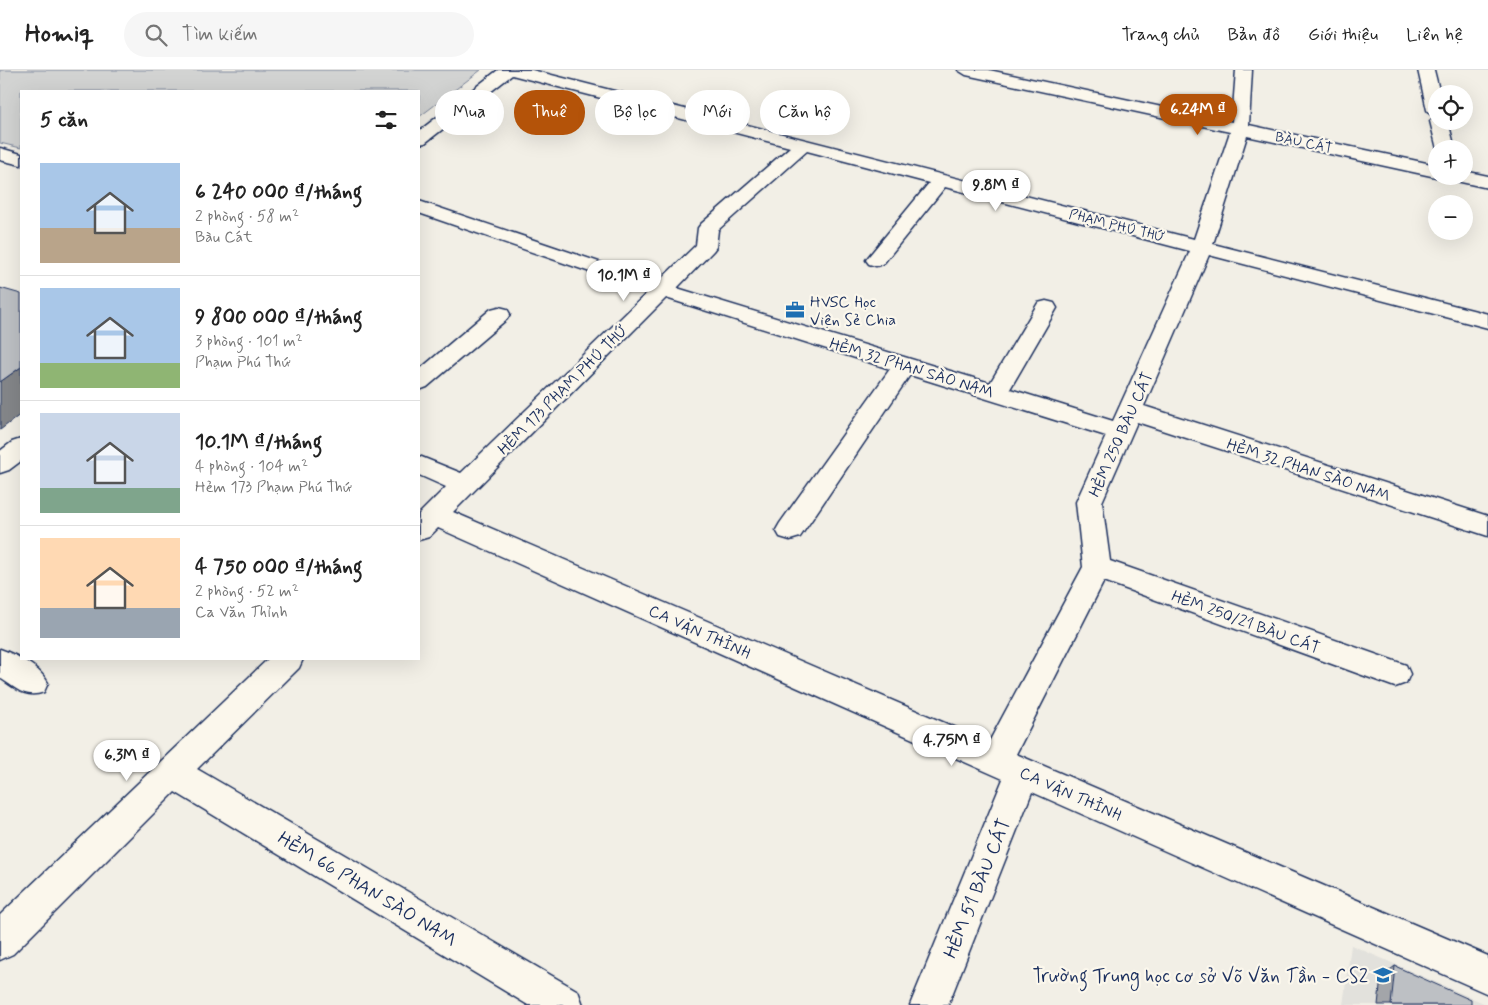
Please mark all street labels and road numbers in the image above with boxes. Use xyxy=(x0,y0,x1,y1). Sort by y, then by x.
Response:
street label: BÀU CÁT xyxy=(1273,128,1334,158)
street label: PHẠM PHÚ THỨ xyxy=(1067,205,1166,247)
street label: HẺM 173 PHẠM PHÚ THỨ xyxy=(493,320,633,460)
street label: HẺM 32 PHAN SÀO NAM xyxy=(827,333,996,403)
street label: HẺM 250 BÀU CÁT xyxy=(1084,369,1158,500)
street label: HẺM 32 PHAN SÀO NAM xyxy=(1224,434,1393,507)
street label: HẺM 250/21 BÀU CÁT xyxy=(1168,586,1323,659)
street label: CA VĂN THỈNH xyxy=(645,601,754,664)
street label: CA VĂN THỈNH xyxy=(1016,763,1125,826)
street label: HẺM 51 BÀU CÁT xyxy=(937,815,1017,962)
street label: HẺM 66 PHAN SÀO NAM xyxy=(273,826,461,953)

